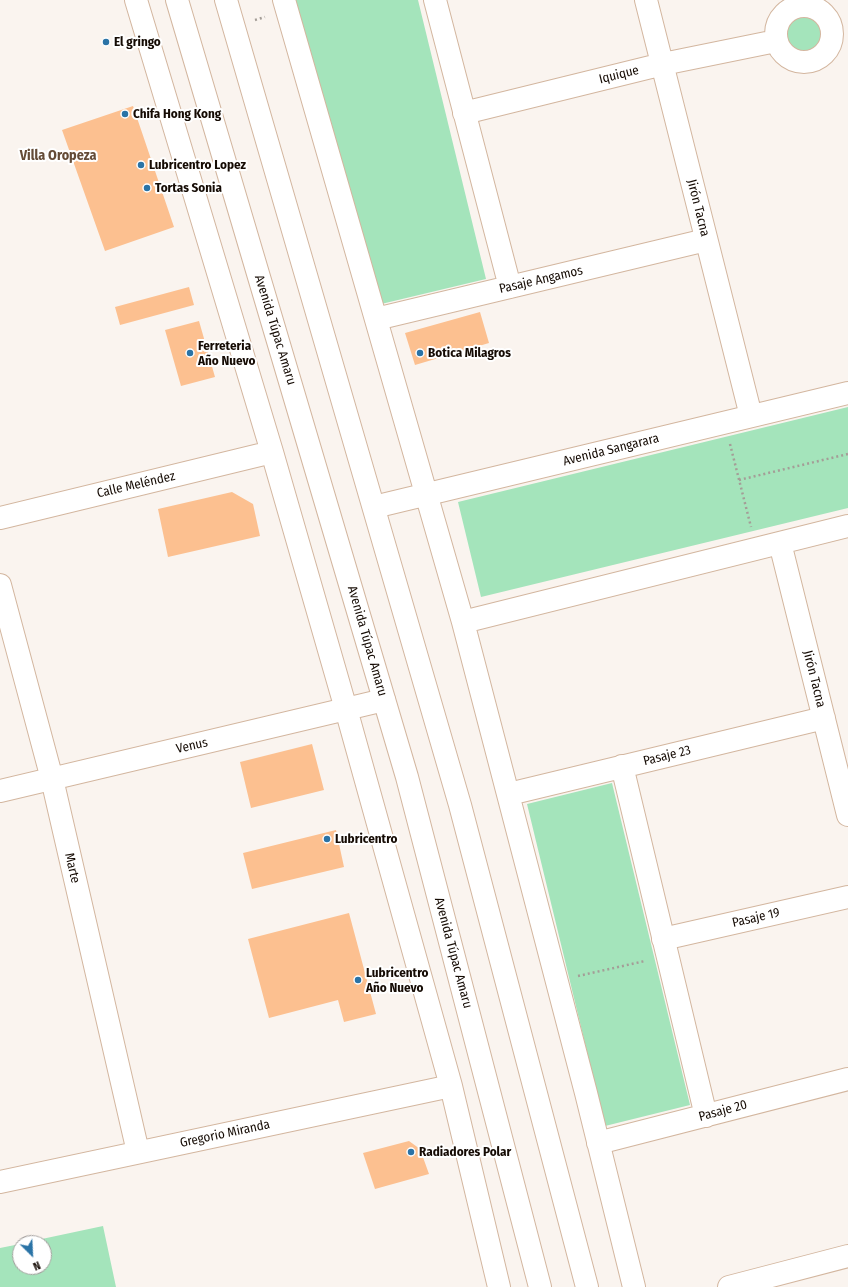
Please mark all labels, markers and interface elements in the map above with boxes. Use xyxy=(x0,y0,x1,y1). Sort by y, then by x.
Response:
place label: El gringo xyxy=(114,34,161,50)
marker: El gringo xyxy=(101,37,111,47)
street label: Iquique xyxy=(597,63,641,87)
place label: Chifa Hong Kong xyxy=(133,106,221,122)
marker: Chifa Hong Kong xyxy=(120,109,130,119)
district label: Villa Oropeza xyxy=(20,148,96,164)
place label: Lubricentro Lopez xyxy=(149,157,246,173)
marker: Lubricentro Lopez xyxy=(136,160,146,170)
street label: Jirón Tacna xyxy=(683,178,713,238)
place label: Tortas Sonia xyxy=(155,180,222,196)
marker: Tortas Sonia xyxy=(142,183,152,193)
street label: Pasaje Angamos xyxy=(498,263,584,297)
street label: Avenida Túpac Amaru xyxy=(251,273,299,387)
place label: Ferreteria Año Nuevo xyxy=(198,338,255,369)
place label: Botica Milagros xyxy=(428,345,511,361)
marker: Ferreteria Año Nuevo xyxy=(185,348,195,358)
marker: Botica Milagros xyxy=(415,348,425,358)
street label: Avenida Sangarara xyxy=(561,431,661,469)
street label: Calle Meléndez xyxy=(95,468,177,502)
street label: Avenida Túpac Amaru xyxy=(344,584,390,698)
street label: Jirón Tacna xyxy=(799,649,829,709)
street label: Venus xyxy=(175,735,209,757)
street label: Pasaje 23 xyxy=(642,743,692,769)
place label: Lubricentro xyxy=(335,831,398,847)
marker: Lubricentro xyxy=(322,834,332,844)
street label: Marte xyxy=(61,851,83,885)
street label: Avenida Túpac Amaru xyxy=(431,896,475,1010)
street label: Pasaje 19 xyxy=(731,905,781,931)
place label: Lubricentro Año Nuevo xyxy=(366,965,429,996)
marker: Lubricentro Año Nuevo xyxy=(353,975,363,985)
street label: Pasaje 20 xyxy=(697,1097,749,1125)
street label: Gregorio Miranda xyxy=(179,1117,271,1151)
place label: Radiadores Polar xyxy=(419,1144,511,1160)
marker: Radiadores Polar xyxy=(406,1147,416,1157)
north arrow xyxy=(12,1235,52,1275)
text: N xyxy=(31,1258,42,1273)

